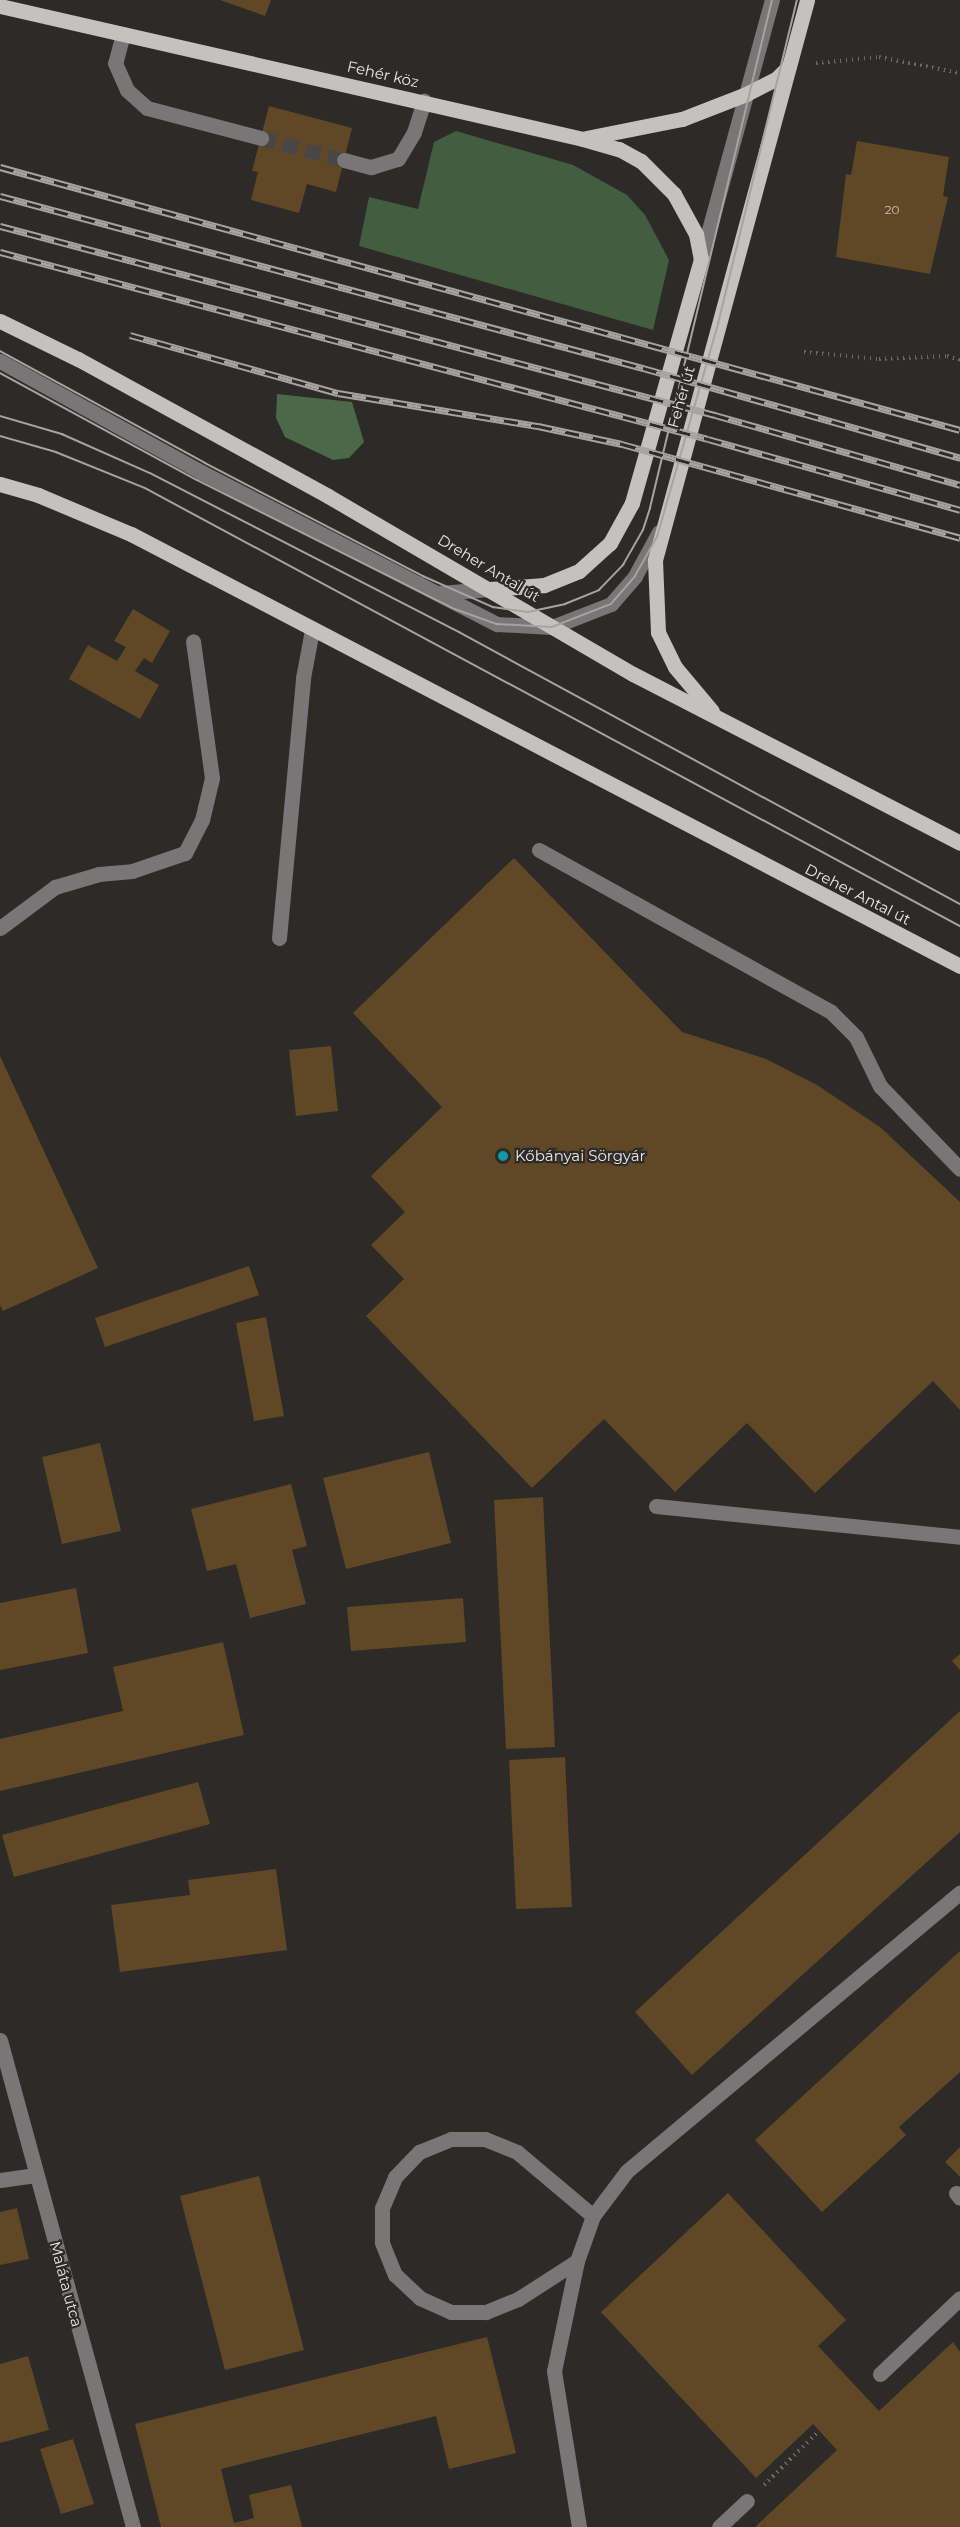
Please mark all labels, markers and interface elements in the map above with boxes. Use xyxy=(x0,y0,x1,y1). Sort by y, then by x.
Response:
street label: Fehér köz xyxy=(345,57,421,91)
house number: 20 xyxy=(885,203,899,217)
street label: Fehér út xyxy=(664,364,698,430)
street label: Dreher Antal út xyxy=(435,530,543,606)
street label: Dreher Antal út xyxy=(802,860,914,928)
place label: Kőbányai Sörgyár xyxy=(515,1147,646,1165)
marker: Kőbányai Sörgyár xyxy=(496,1149,510,1163)
street label: Maláta utca xyxy=(46,2239,86,2329)

